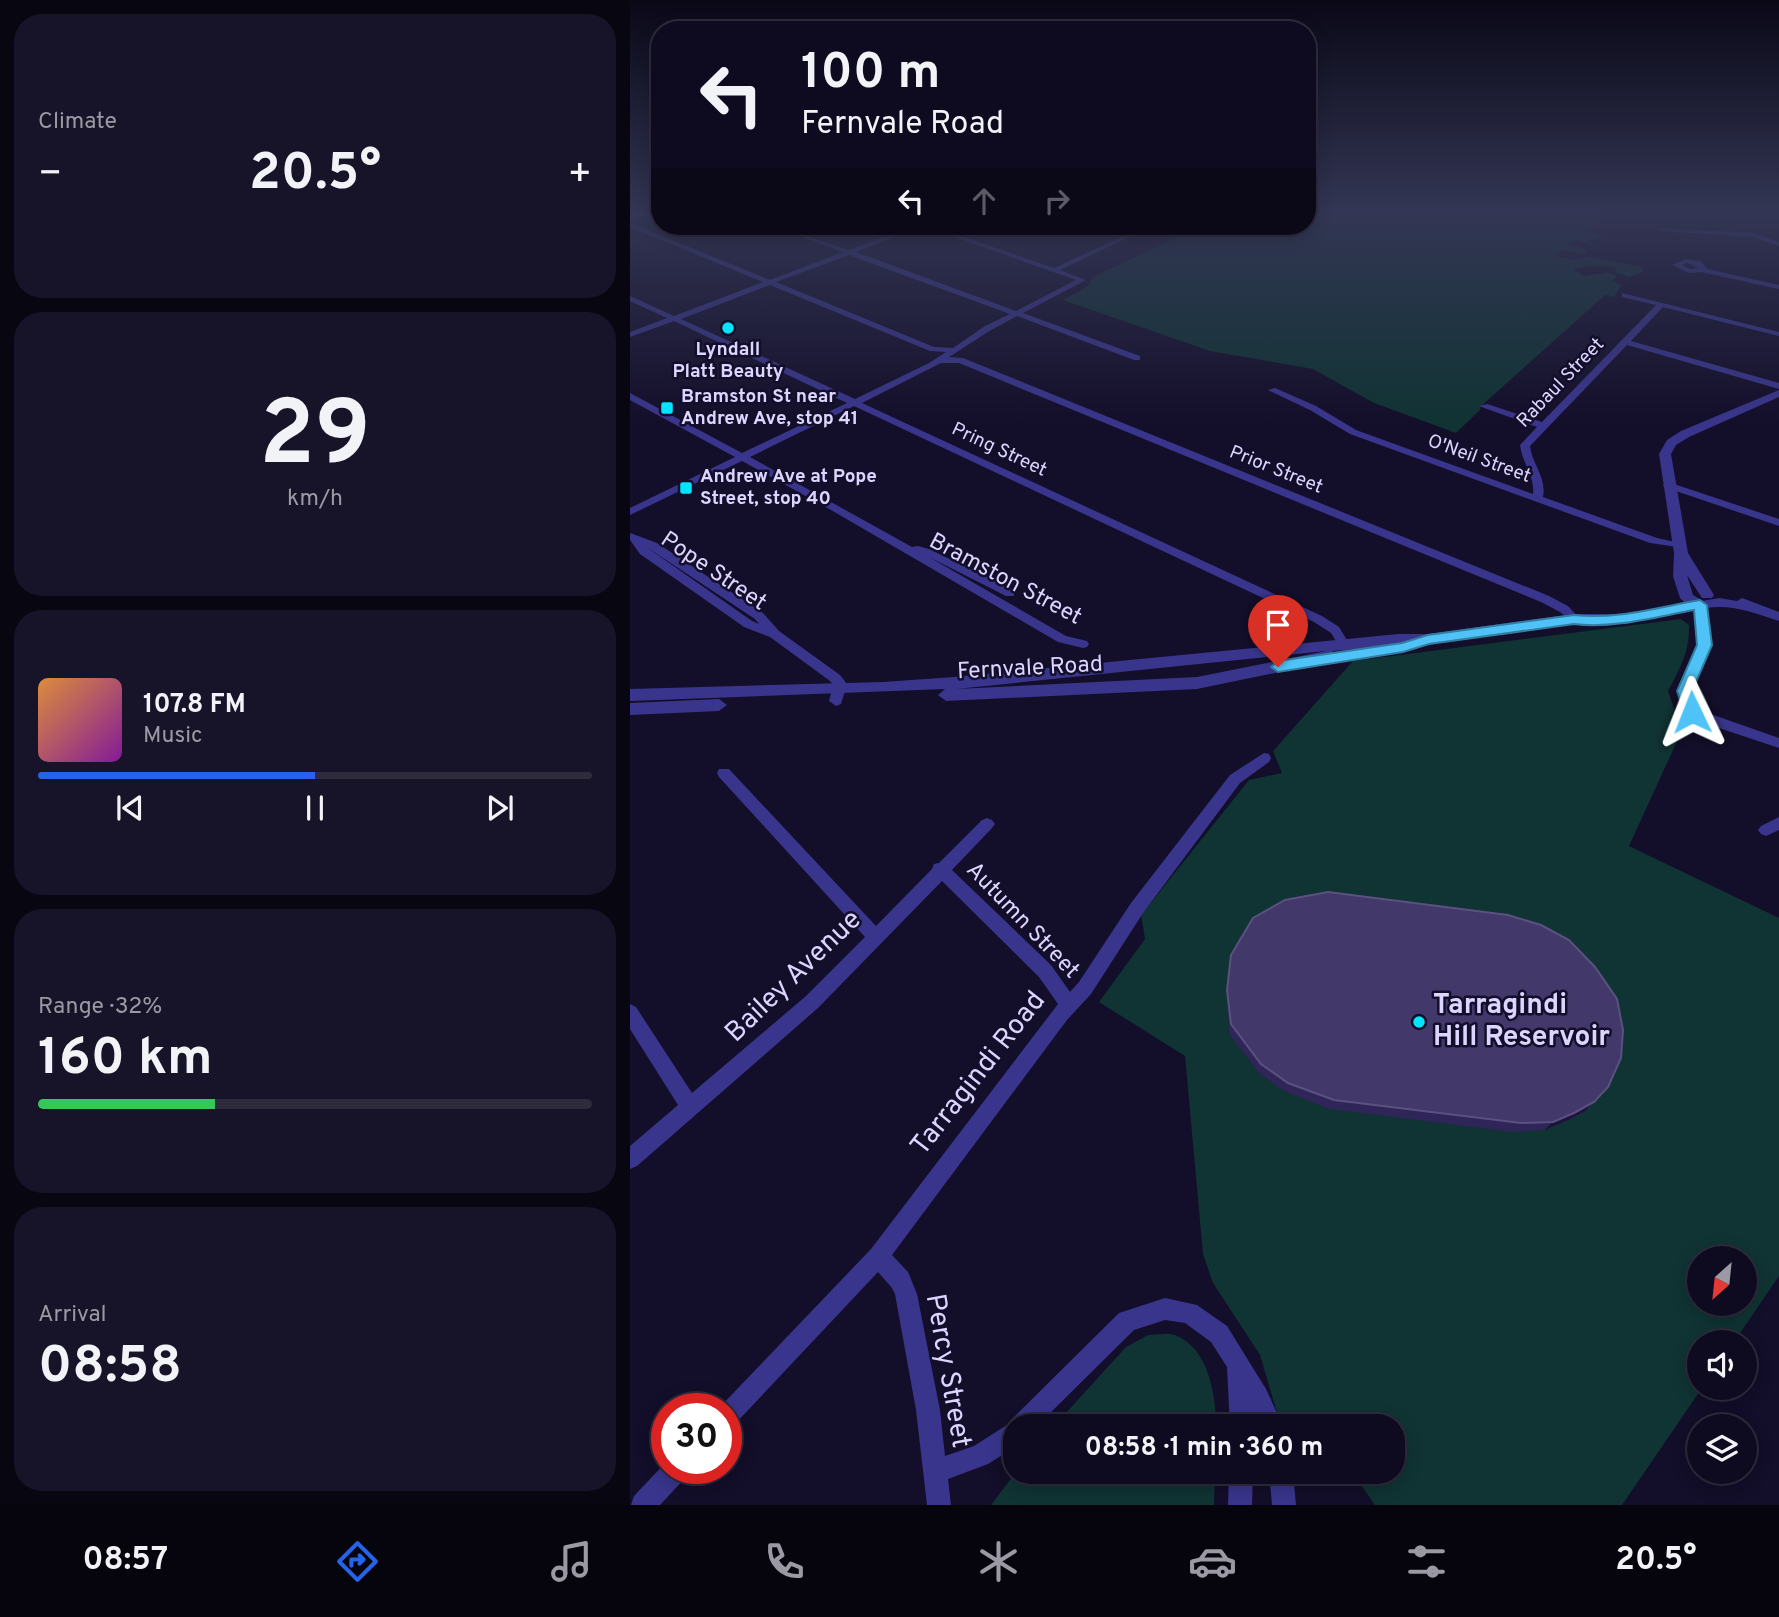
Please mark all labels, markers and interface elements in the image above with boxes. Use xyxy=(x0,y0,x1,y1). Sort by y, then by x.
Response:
text: 100 m xyxy=(801,44,940,106)
icon: left xyxy=(686,49,777,140)
text: Fernvale Road xyxy=(801,105,1004,145)
text: Climate xyxy=(38,108,117,137)
text: 20.5° xyxy=(249,142,381,208)
text: − xyxy=(38,151,63,200)
text: + xyxy=(567,151,592,200)
icon: left xyxy=(892,182,930,220)
icon: ahead xyxy=(965,182,1003,220)
icon: right xyxy=(1038,182,1076,220)
marker: Lyndall Platt Beauty xyxy=(720,320,736,336)
street label: Rabaul Street xyxy=(1512,333,1610,433)
place label: Lyndall Platt Beauty xyxy=(672,338,784,384)
text: 29 xyxy=(259,382,371,497)
place label: Bramston St near Andrew Ave, stop 41 xyxy=(681,385,858,431)
marker: Bramston St near Andrew Ave, stop 41 xyxy=(659,400,675,416)
street label: Pring Street xyxy=(947,417,1051,483)
street label: O'Neil Street xyxy=(1424,429,1534,489)
street label: Prior Street xyxy=(1226,440,1326,500)
place label: Andrew Ave at Pope Street, stop 40 xyxy=(700,465,877,511)
marker: Andrew Ave at Pope Street, stop 40 xyxy=(678,480,694,496)
text: km/h xyxy=(287,485,343,514)
street label: Pope Street xyxy=(654,526,772,618)
street label: Bramston Street xyxy=(924,528,1086,632)
pin xyxy=(1248,595,1308,667)
icon: arrive xyxy=(1259,606,1297,644)
street label: Fernvale Road xyxy=(956,651,1104,687)
position arrow xyxy=(1655,675,1729,749)
text: 107.8 FM xyxy=(143,689,246,722)
text: Music xyxy=(143,722,203,751)
icon: previous xyxy=(111,789,149,827)
icon: pause xyxy=(296,789,334,827)
icon: next xyxy=(481,789,519,827)
street label: Autumn Street xyxy=(959,857,1085,985)
street label: Bailey Avenue xyxy=(718,903,870,1051)
street label: Tarragindi Road xyxy=(904,984,1054,1164)
place label: Tarragindi Hill Reservoir xyxy=(1433,988,1610,1056)
text: Range · 32% xyxy=(38,993,162,1022)
marker: Tarragindi Hill Reservoir xyxy=(1411,1014,1427,1030)
text: 160 km xyxy=(38,1027,213,1093)
north arrow xyxy=(1687,1246,1757,1316)
map controls xyxy=(1687,1246,1757,1484)
street label: Percy Street xyxy=(916,1291,978,1451)
text: Arrival xyxy=(38,1301,107,1330)
button: sound xyxy=(1687,1330,1757,1400)
text: 08:58 xyxy=(38,1335,182,1401)
speed limit sign: 30 xyxy=(651,1393,742,1484)
button: layers xyxy=(1687,1414,1757,1484)
text: 08:58 · 1 min · 360 m xyxy=(1085,1432,1323,1465)
icon: directions xyxy=(333,1537,382,1586)
icon: music xyxy=(547,1537,596,1586)
icon: phone xyxy=(760,1537,809,1586)
icon: climate xyxy=(974,1537,1023,1586)
icon: car xyxy=(1188,1537,1237,1586)
icon: filters xyxy=(1402,1537,1451,1586)
text: 08:57 xyxy=(82,1541,168,1581)
text: 20.5° xyxy=(1615,1541,1697,1581)

